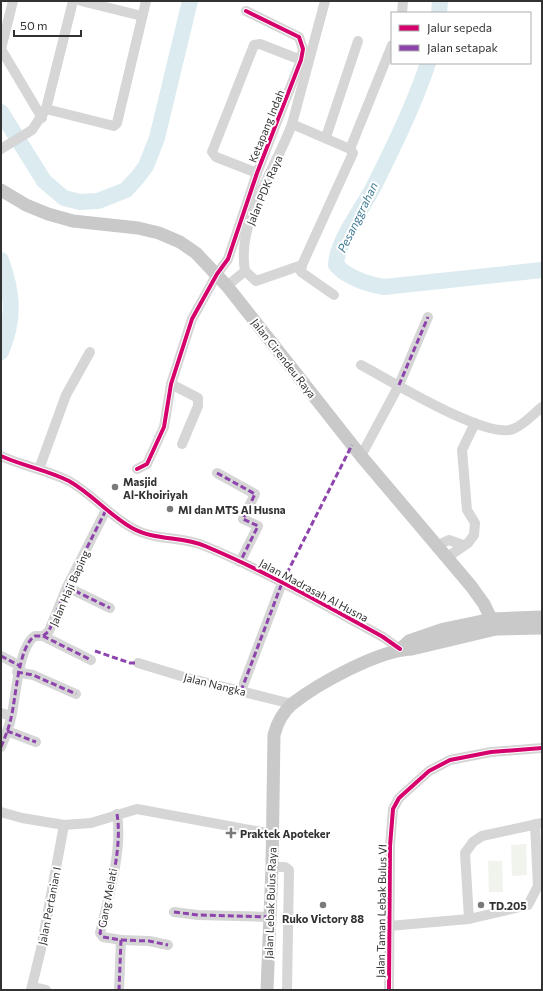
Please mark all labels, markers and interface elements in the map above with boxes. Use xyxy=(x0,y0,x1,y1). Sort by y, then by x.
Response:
scale bar xyxy=(14,12,81,38)
legend xyxy=(391,12,531,64)
text: 50 m xyxy=(20,18,48,32)
text: Jalur sepeda xyxy=(427,20,492,35)
text: Jalan setapak xyxy=(427,40,499,55)
street label: Ketapang Indah xyxy=(245,88,287,164)
street label: Jalan PDK Raya xyxy=(243,153,286,227)
water label: Pesanggrahan xyxy=(334,180,380,254)
street label: Jalan Cirendeu Raya xyxy=(248,316,319,401)
place label: Masjid Al-Khoiriyah xyxy=(123,475,188,501)
marker: Masjid Al-Khoiriyah xyxy=(110,482,120,492)
place label: MI dan MTS Al Husna xyxy=(178,503,286,516)
marker: MI dan MTS Al Husna xyxy=(165,504,175,514)
street label: Jalan Haji Baping xyxy=(46,548,93,629)
street label: Jalan Madrasah Al Husna xyxy=(257,556,371,625)
street label: Jalan Nangka xyxy=(182,670,248,699)
marker: Praktek Apoteker xyxy=(225,827,237,839)
place label: Praktek Apoteker xyxy=(240,827,331,840)
street label: Jalan Taman Lebak Bulus VI xyxy=(373,844,390,978)
street label: Jalan Lebak Bulus Raya xyxy=(262,847,279,959)
street label: Jalan Pertanian I xyxy=(35,866,64,946)
street label: Gang Melati xyxy=(95,867,119,929)
place label: TD.205 xyxy=(489,899,527,912)
marker: Ruko Victory 88 xyxy=(318,900,328,910)
marker: TD.205 xyxy=(476,900,486,910)
place label: Ruko Victory 88 xyxy=(282,912,364,925)

